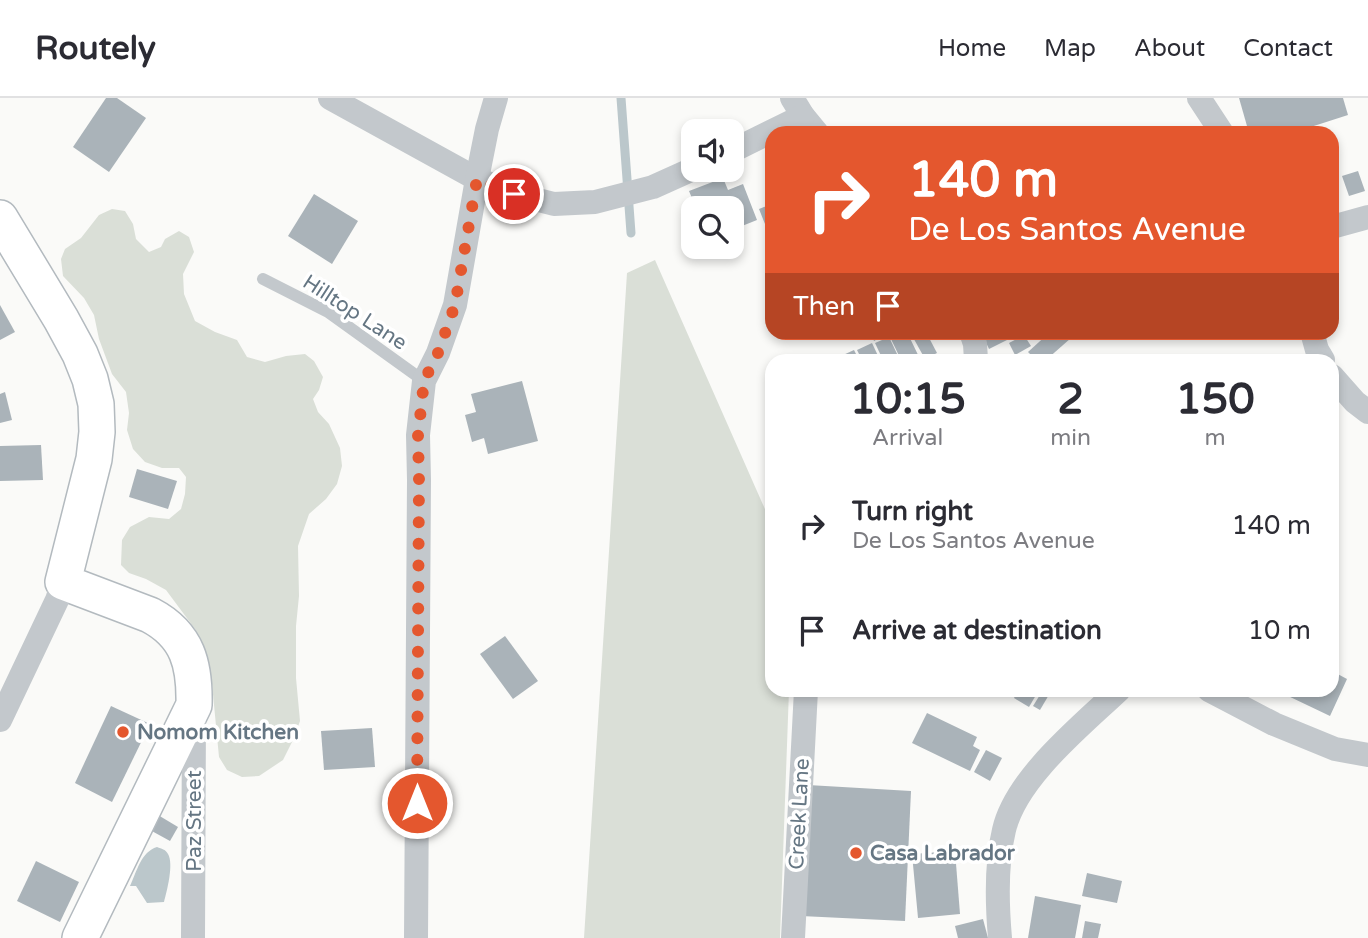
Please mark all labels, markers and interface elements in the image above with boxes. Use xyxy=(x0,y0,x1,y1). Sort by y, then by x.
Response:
text: Routely xyxy=(35,29,156,68)
text: Home xyxy=(938,34,1006,63)
text: Map xyxy=(1044,34,1096,63)
text: About xyxy=(1134,34,1205,63)
text: Contact xyxy=(1243,34,1333,63)
map controls xyxy=(681,119,744,259)
button: sound xyxy=(681,119,744,182)
text: 140 m xyxy=(908,151,1058,210)
icon: right xyxy=(793,154,884,245)
pin xyxy=(484,164,544,224)
icon: arrive xyxy=(495,175,533,213)
button: search xyxy=(681,196,744,259)
text: De Los Santos Avenue xyxy=(908,211,1246,249)
street label: Hilltop Lane xyxy=(298,269,412,355)
icon: arrive xyxy=(869,287,907,325)
text: Then xyxy=(793,291,855,322)
text: 10:15 xyxy=(849,374,966,425)
text: 2 xyxy=(1057,374,1084,425)
text: 150 xyxy=(1175,374,1255,425)
text: Arrival xyxy=(872,424,943,452)
text: min xyxy=(1050,424,1091,452)
text: m xyxy=(1204,424,1226,452)
text: Turn right xyxy=(852,496,973,527)
icon: right xyxy=(793,507,831,545)
text: 140 m xyxy=(1231,510,1311,541)
text: De Los Santos Avenue xyxy=(852,527,1095,555)
icon: arrive xyxy=(793,612,831,650)
text: Arrive at destination xyxy=(852,615,1102,646)
text: 10 m xyxy=(1248,615,1311,646)
place label: Nomom Kitchen xyxy=(137,720,299,745)
marker: Nomom Kitchen xyxy=(115,724,131,740)
street label: Creek Lane xyxy=(784,758,815,870)
position arrow xyxy=(380,766,454,840)
street label: Paz Street xyxy=(182,770,207,872)
place label: Casa Labrador xyxy=(870,841,1016,866)
marker: Casa Labrador xyxy=(848,845,864,861)

